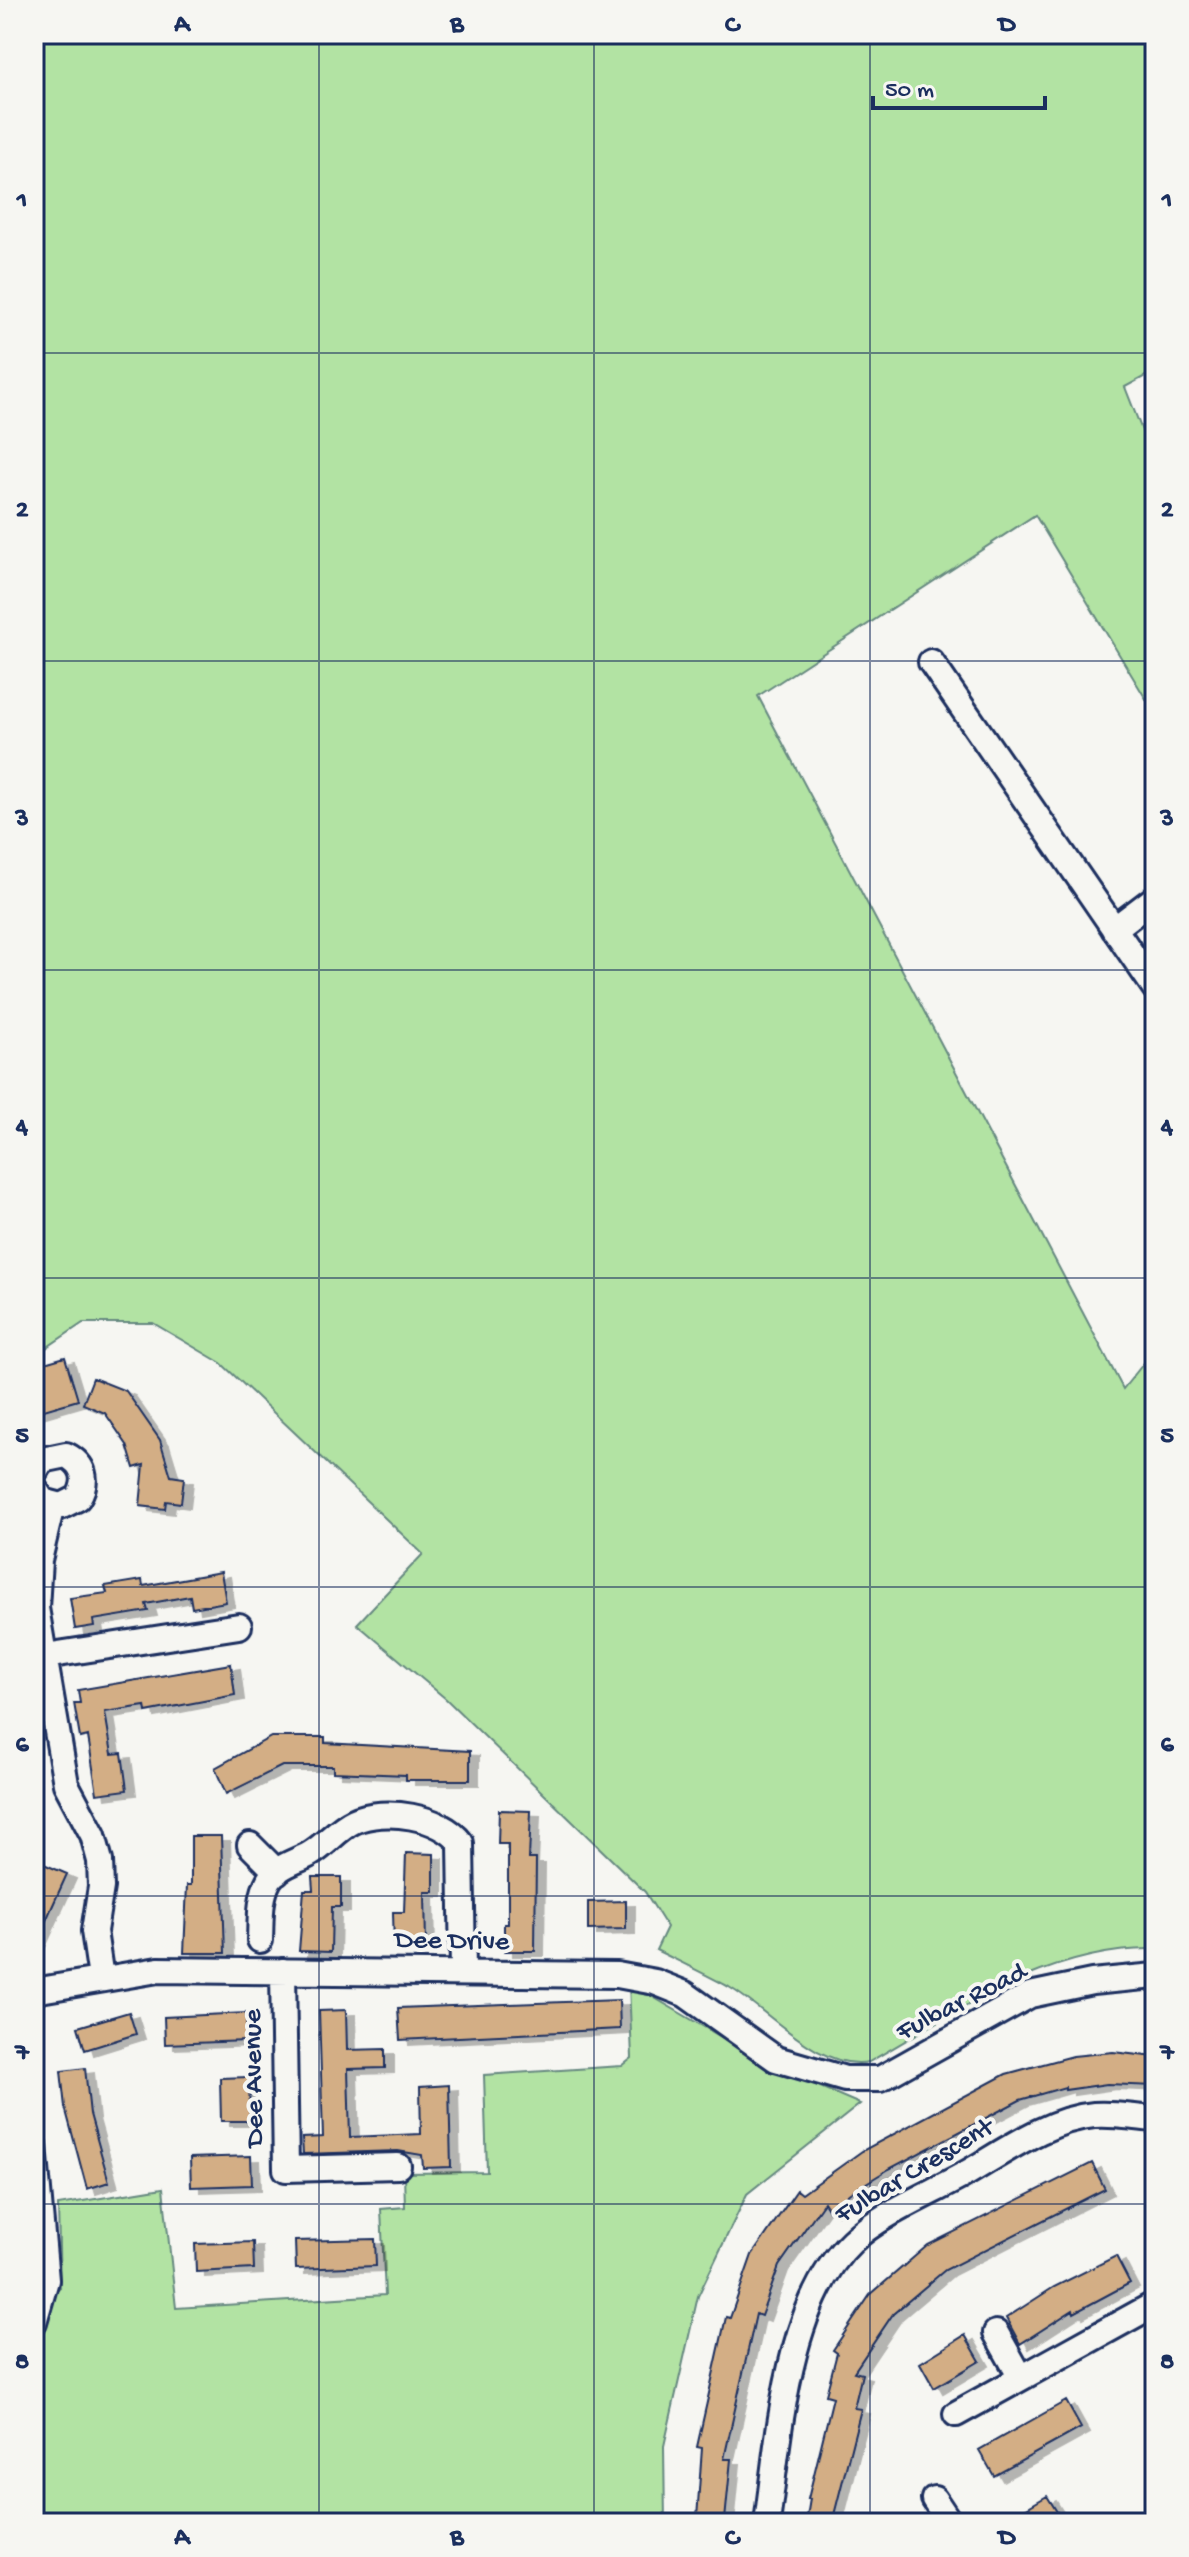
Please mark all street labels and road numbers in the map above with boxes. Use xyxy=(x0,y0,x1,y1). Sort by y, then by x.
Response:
street label: Dee Drive xyxy=(392,1924,510,1960)
street label: Fulbar Road xyxy=(891,1955,1035,2050)
street label: Dee Avenue xyxy=(237,2008,273,2149)
street label: Fulbar Crescent xyxy=(829,2110,1002,2233)

